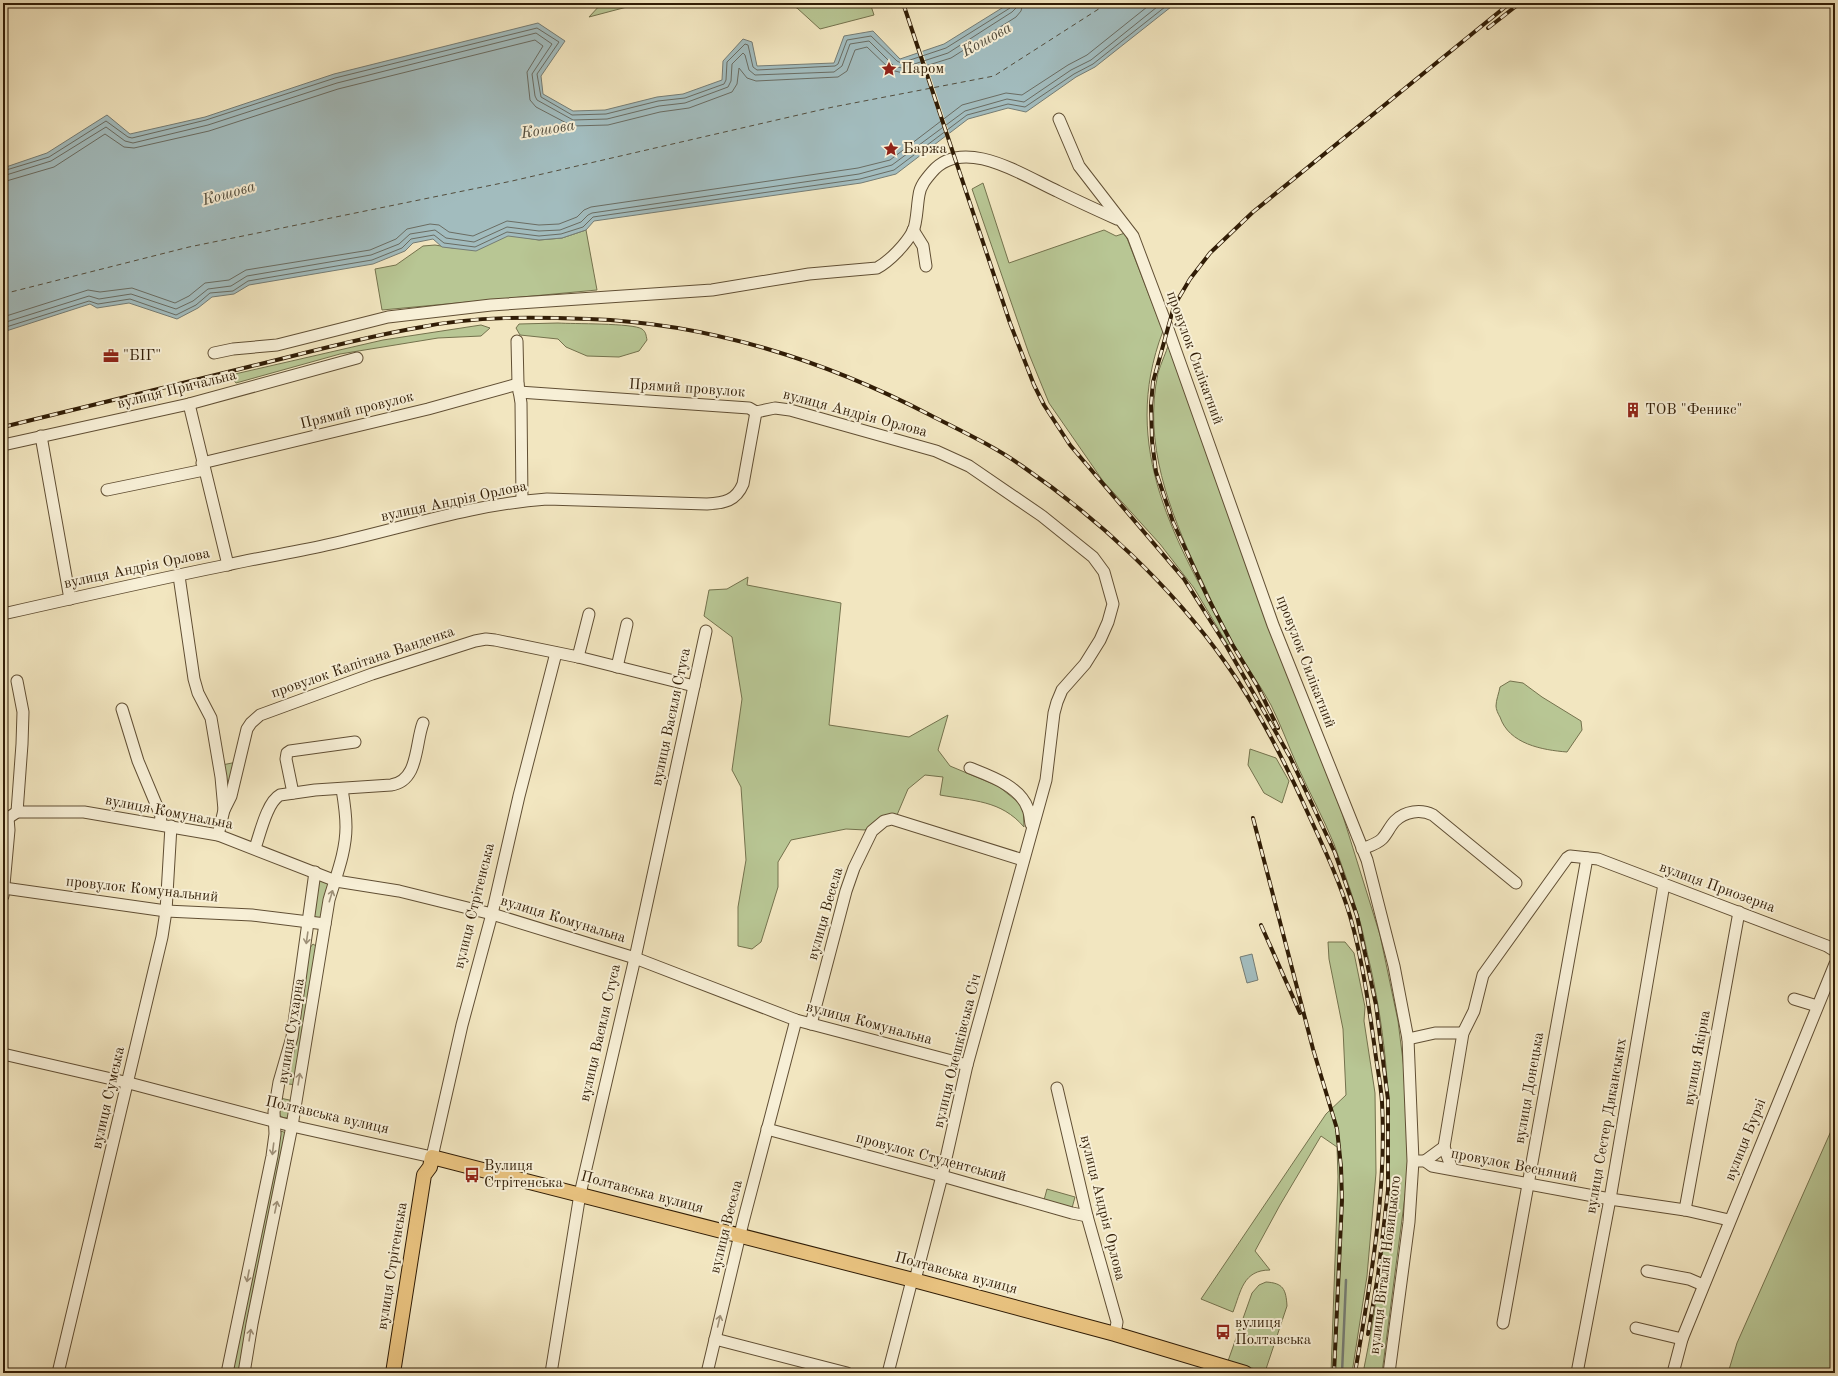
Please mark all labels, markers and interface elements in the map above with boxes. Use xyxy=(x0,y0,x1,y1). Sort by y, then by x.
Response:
water label: Кошова xyxy=(958,20,1015,61)
place icon: Паром xyxy=(880,60,898,78)
place label: Паром xyxy=(901,62,944,77)
water label: Кошова xyxy=(519,118,577,142)
place icon: Баржа xyxy=(882,140,900,158)
place label: Баржа xyxy=(903,142,948,157)
water label: Кошова xyxy=(200,179,258,209)
street label: провулок Силікатний xyxy=(1163,289,1225,427)
office icon: "БІГ" xyxy=(102,347,120,365)
place label: "БІГ" xyxy=(123,349,161,364)
street label: вулиця Причальна xyxy=(116,368,239,412)
street label: Прямий провулок xyxy=(628,377,746,401)
street label: вулиця Андрія Орлова xyxy=(781,387,929,441)
street label: Прямий провулок xyxy=(299,390,416,432)
building icon: ТОВ "Феникс" xyxy=(1624,401,1642,419)
place label: ТОВ "Феникс" xyxy=(1645,403,1742,418)
street label: вулиця Андрія Орлова xyxy=(380,479,529,525)
street label: вулиця Андрія Орлова xyxy=(63,546,212,592)
street label: провулок Силікатний xyxy=(1273,594,1337,730)
street label: провулок Капітана Ванденка xyxy=(269,624,457,701)
street label: вулиця Василя Стуса xyxy=(650,646,694,787)
street label: вулиця Комунальна xyxy=(104,793,235,833)
street label: вулиця Стрітенська xyxy=(452,841,498,970)
street label: вулиця Приозерна xyxy=(1657,860,1777,916)
street label: вулиця Весела xyxy=(806,865,847,962)
street label: провулок Комунальний xyxy=(65,875,219,905)
one-way arrow xyxy=(328,890,335,903)
street label: вулиця Комунальна xyxy=(499,894,628,946)
one-way arrow xyxy=(303,931,311,944)
street label: вулиця Василя Стуса xyxy=(578,962,624,1103)
street label: вулиця Олешківська Січ xyxy=(932,972,984,1130)
street label: вулиця Сухарна xyxy=(276,977,308,1085)
street label: вулиця Комунальна xyxy=(804,1000,934,1048)
street label: вулиця Якірна xyxy=(1682,1009,1714,1107)
street label: вулиця Донецька xyxy=(1513,1030,1547,1145)
street label: вулиця Сестер Диканських xyxy=(1584,1037,1630,1215)
street label: вулиця Сумська xyxy=(90,1045,128,1151)
one-way arrow xyxy=(296,1073,304,1086)
street label: Полтавська вулиця xyxy=(264,1094,390,1138)
street label: вулиця Бурзі xyxy=(1723,1097,1769,1183)
street label: провулок Студентський xyxy=(854,1131,1008,1185)
street label: вулиця Андрія Орлова xyxy=(1077,1134,1127,1283)
one-way arrow xyxy=(269,1142,277,1155)
street label: провулок Весняний xyxy=(1449,1146,1579,1186)
place label: Вулиця Стрітенська xyxy=(484,1159,563,1191)
bus stop icon: Вулиця Стрітенська xyxy=(463,1166,481,1184)
street label: Полтавська вулиця xyxy=(579,1169,705,1217)
street label: вулиця Віталія Новицького xyxy=(1368,1175,1404,1355)
street label: вулиця Весела xyxy=(708,1178,746,1275)
one-way arrow xyxy=(272,1201,280,1214)
street label: вулиця Стрітенська xyxy=(376,1201,411,1331)
street label: Полтавська вулиця xyxy=(893,1250,1019,1298)
one-way arrow xyxy=(243,1269,251,1282)
one-way arrow xyxy=(716,1315,724,1328)
place label: вулиця Полтавська xyxy=(1235,1316,1312,1348)
bus stop icon: вулиця Полтавська xyxy=(1214,1323,1232,1341)
one-way arrow xyxy=(246,1328,254,1341)

